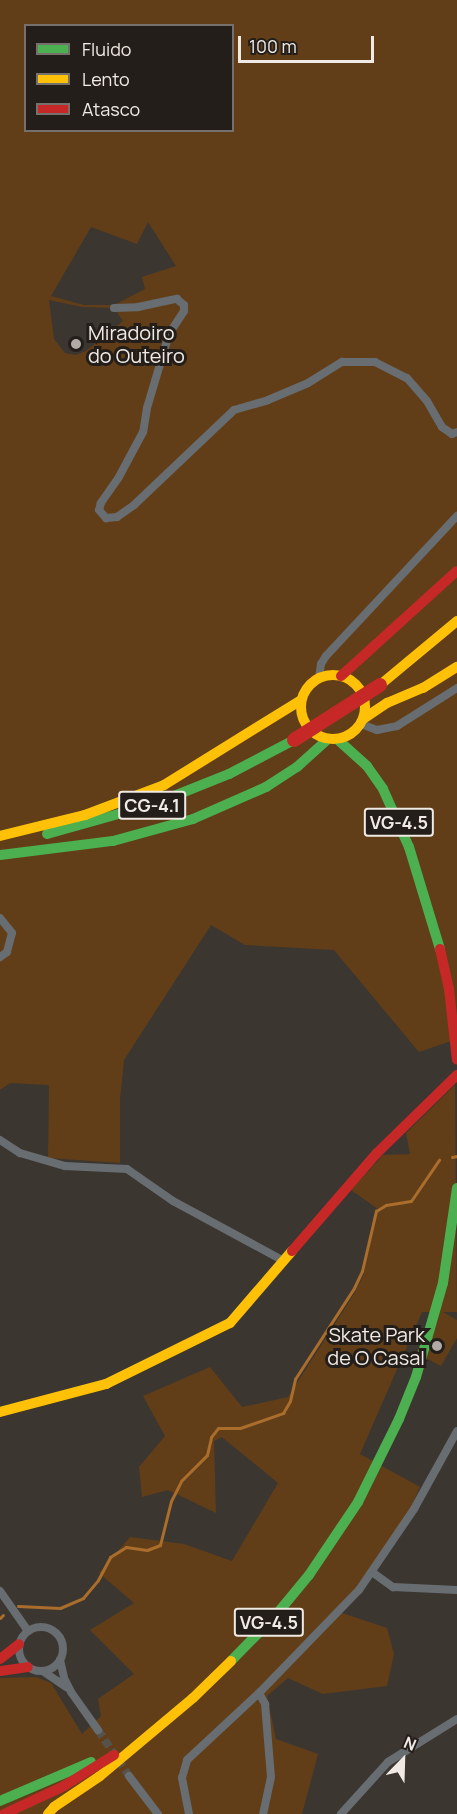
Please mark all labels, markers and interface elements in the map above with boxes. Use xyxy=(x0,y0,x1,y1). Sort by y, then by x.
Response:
legend xyxy=(24,24,234,132)
scale bar xyxy=(241,24,378,62)
text: 100 m xyxy=(249,34,297,58)
text: Fluido xyxy=(82,37,131,61)
text: Lento xyxy=(82,67,130,91)
text: Atasco xyxy=(82,97,140,121)
place label: Miradoiro do Outeiro xyxy=(88,320,185,367)
marker: Miradoiro do Outeiro xyxy=(69,337,83,351)
road number: CG-4.1 xyxy=(118,790,186,820)
road number: VG-4.5 xyxy=(363,807,435,837)
place label: Skate Park de O Casal xyxy=(327,1322,425,1369)
marker: Skate Park de O Casal xyxy=(430,1339,444,1353)
road number: VG-4.5 xyxy=(233,1607,305,1637)
north arrow xyxy=(373,1730,433,1790)
text: N xyxy=(400,1731,420,1756)

